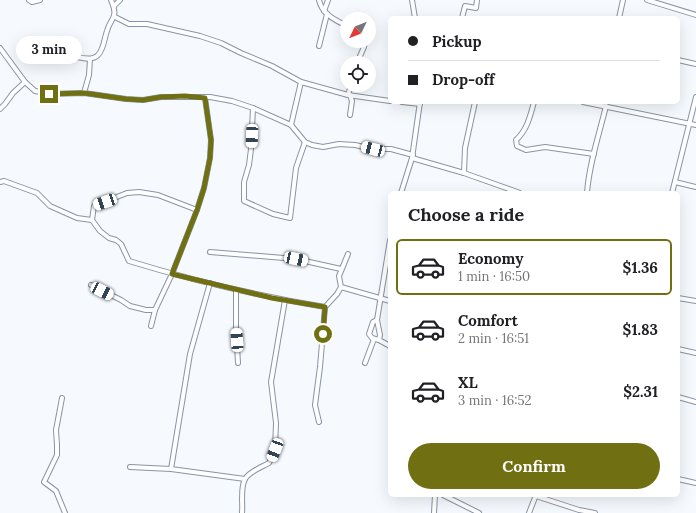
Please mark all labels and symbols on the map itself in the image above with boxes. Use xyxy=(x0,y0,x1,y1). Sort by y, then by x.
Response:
north arrow xyxy=(340,12,376,48)
callout: 3 min xyxy=(16,36,82,64)
route end xyxy=(40,85,58,103)
car xyxy=(246,124,258,148)
car xyxy=(360,140,386,158)
car xyxy=(92,192,118,212)
car xyxy=(283,251,309,267)
car xyxy=(89,280,115,302)
route start xyxy=(314,325,332,343)
car xyxy=(230,328,244,352)
car xyxy=(265,437,285,463)

